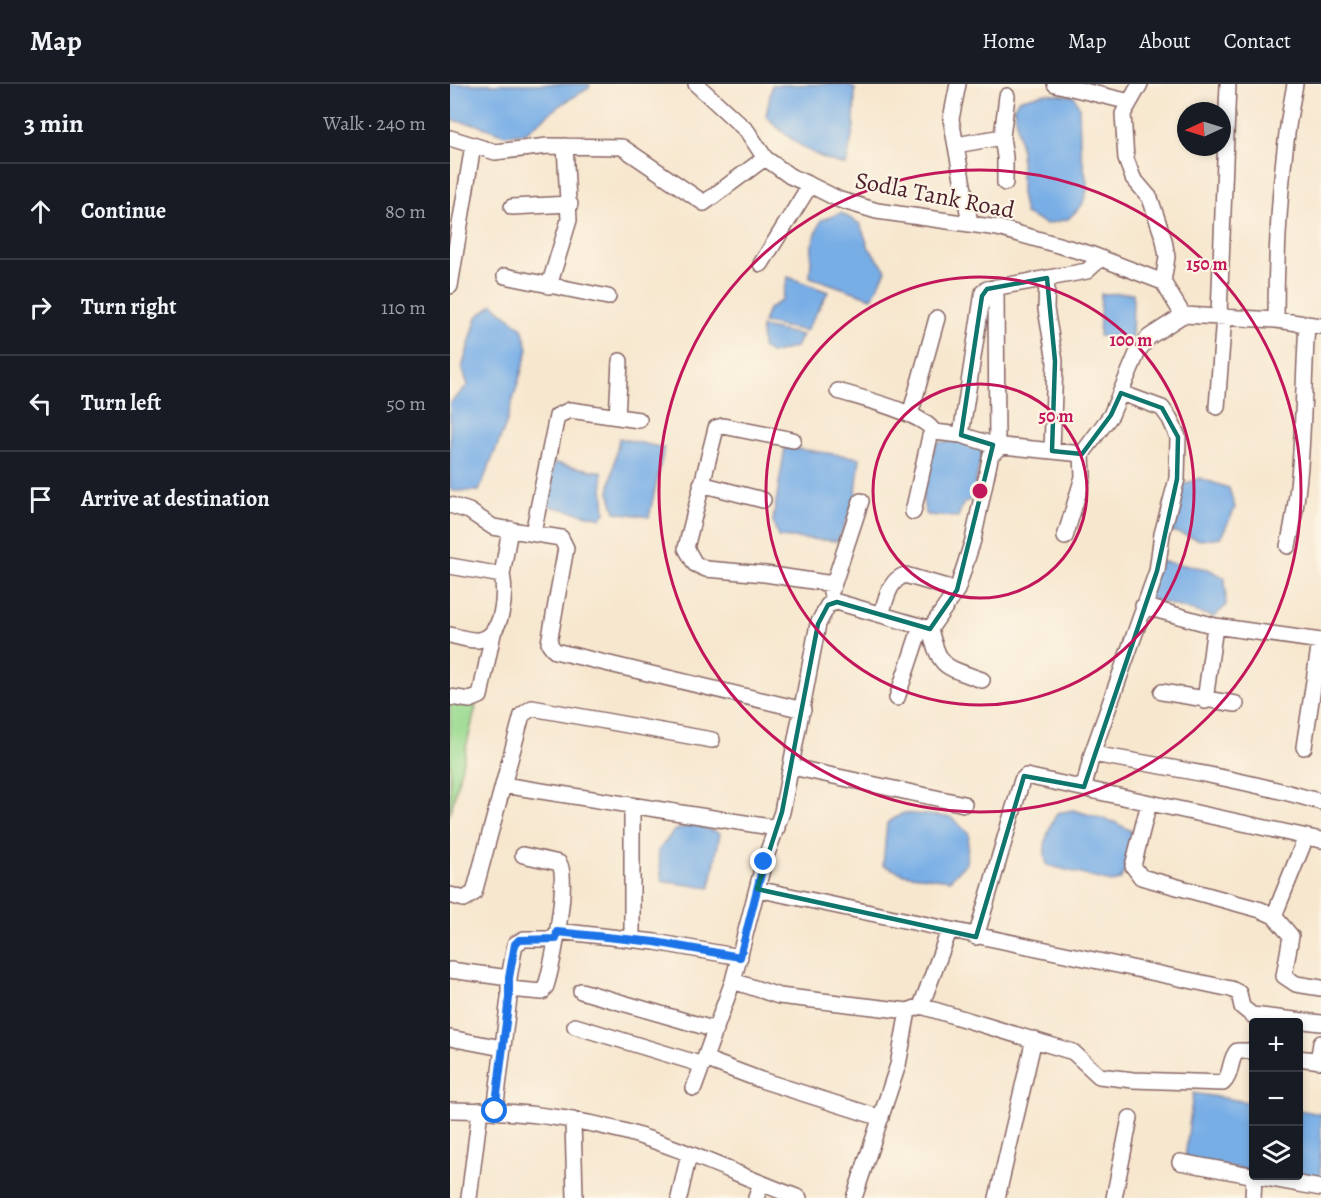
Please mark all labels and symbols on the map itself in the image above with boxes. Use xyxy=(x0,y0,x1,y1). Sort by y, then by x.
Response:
north arrow xyxy=(1177,102,1231,156)
street label: Sodla Tank Road xyxy=(853,164,1018,226)
text: 150 m xyxy=(1186,252,1228,276)
text: 100 m xyxy=(1110,328,1152,352)
text: 50 m xyxy=(1039,404,1073,428)
centre of rings xyxy=(970,481,990,501)
route end xyxy=(750,848,776,874)
route start xyxy=(481,1097,507,1123)

